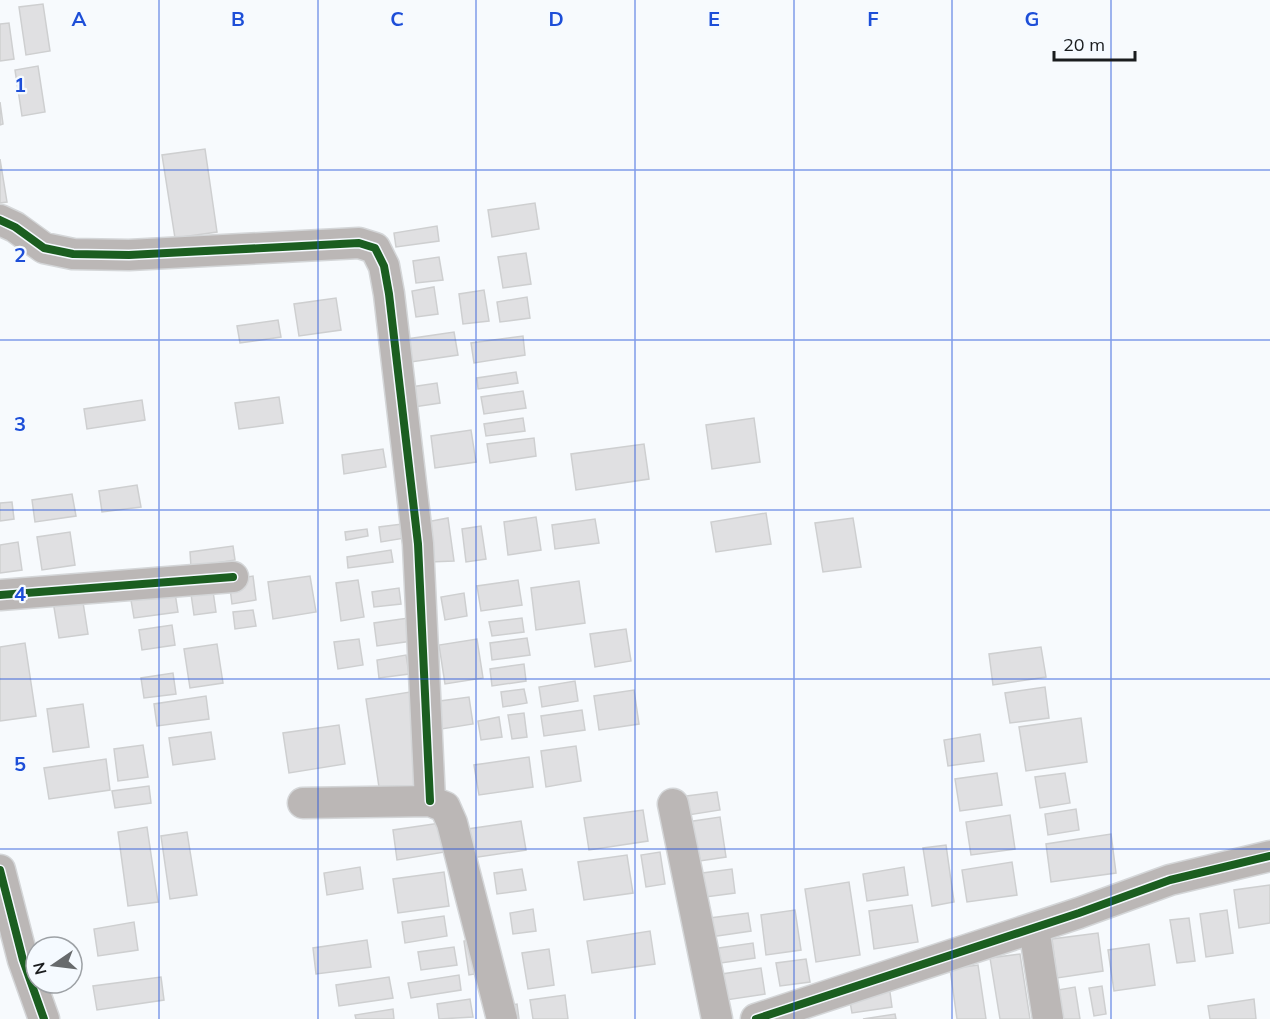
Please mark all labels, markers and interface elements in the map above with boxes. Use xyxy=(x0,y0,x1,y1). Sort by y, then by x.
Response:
text: A xyxy=(72,6,87,31)
text: B xyxy=(231,6,245,31)
text: C xyxy=(390,6,404,31)
text: D xyxy=(548,6,564,31)
text: E xyxy=(708,6,720,31)
text: F xyxy=(867,6,879,31)
text: G xyxy=(1025,6,1039,31)
scale bar xyxy=(1054,24,1135,62)
text: 20 m xyxy=(1063,33,1105,56)
text: 1 xyxy=(14,72,26,97)
text: 2 xyxy=(14,242,26,267)
text: 3 xyxy=(14,411,26,436)
text: 4 xyxy=(14,581,26,606)
text: 5 xyxy=(14,751,26,776)
north arrow xyxy=(24,935,84,995)
text: N xyxy=(28,960,51,977)

